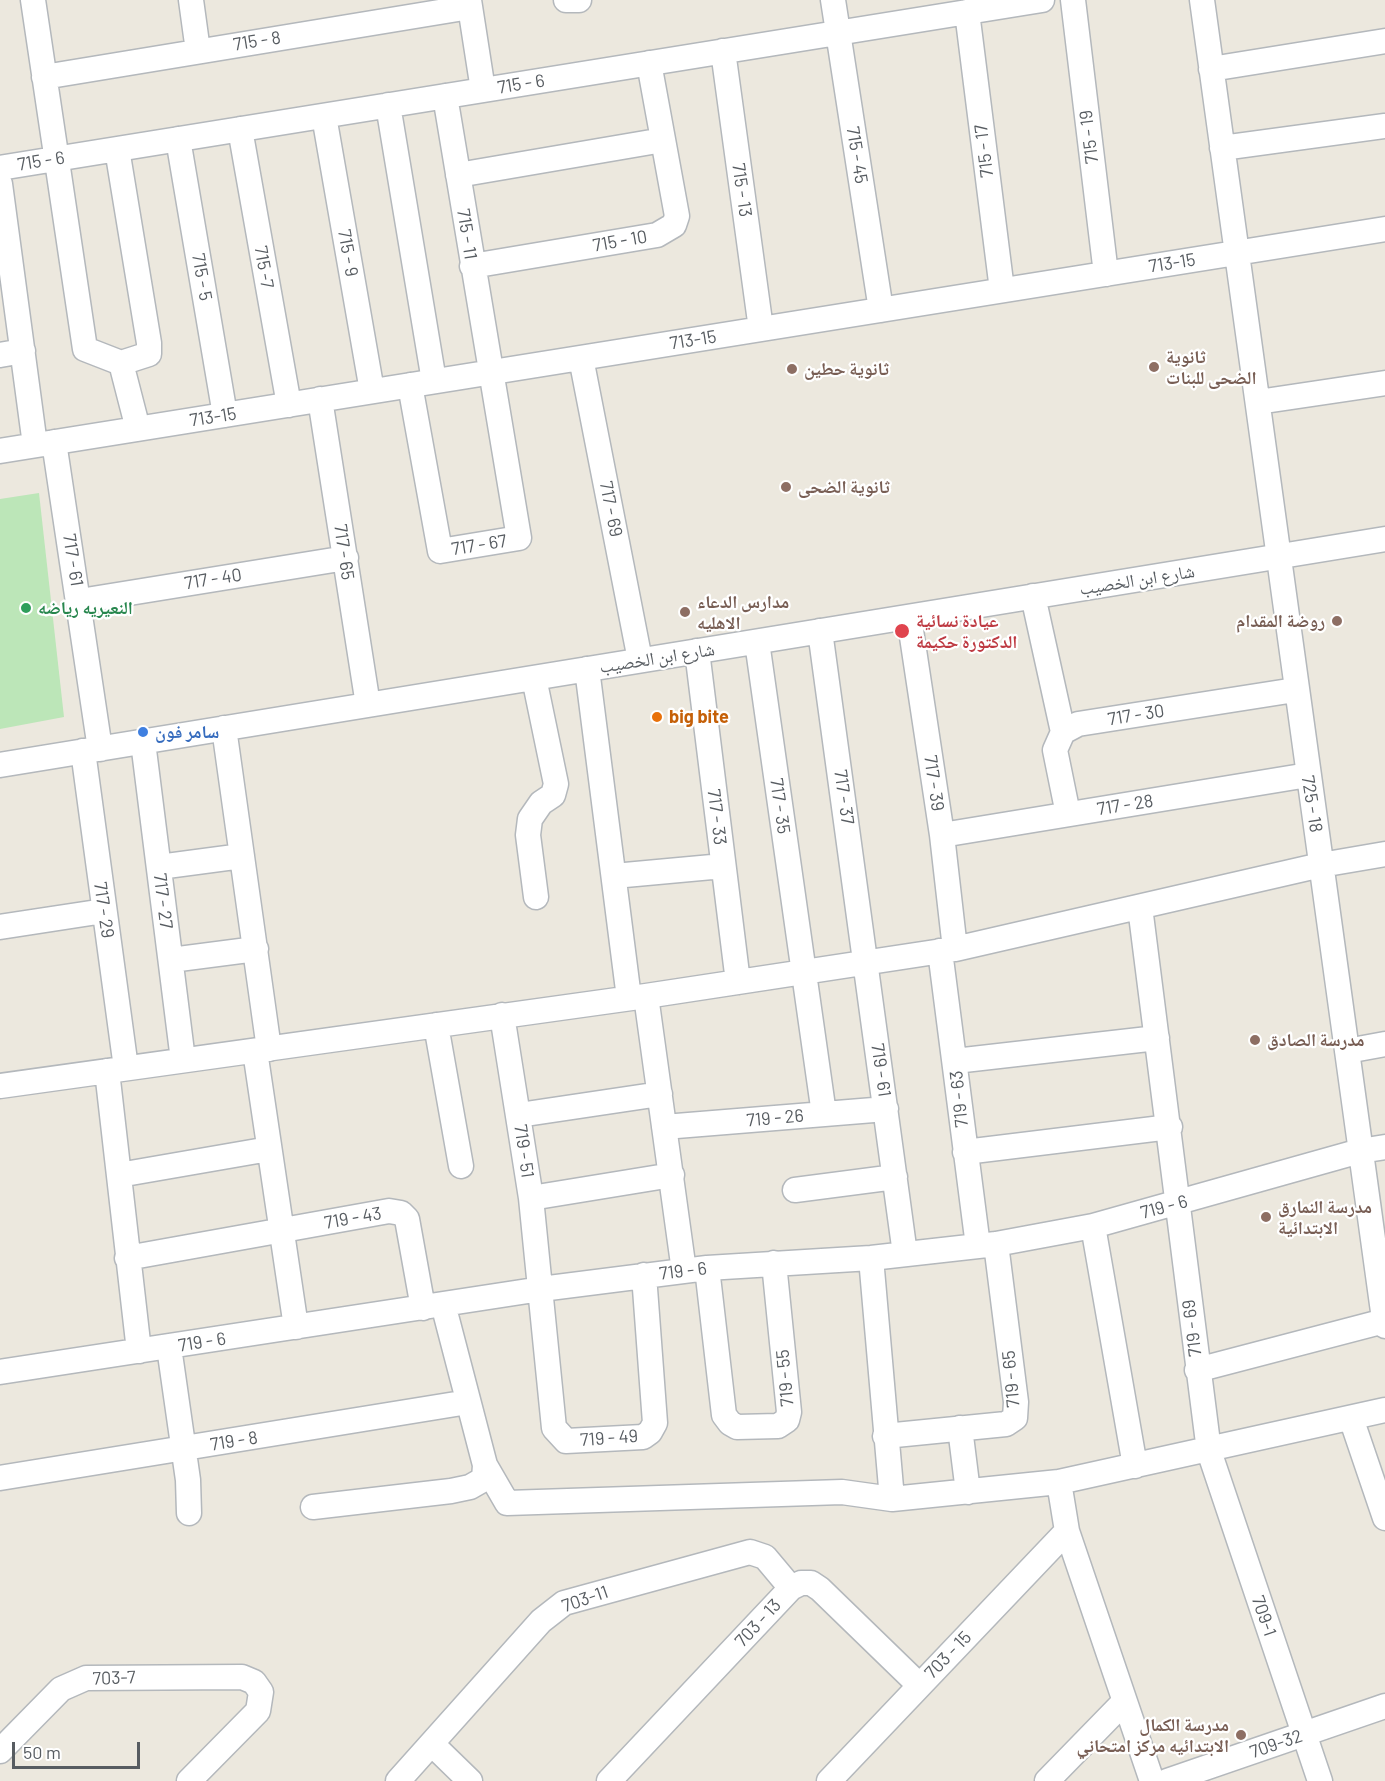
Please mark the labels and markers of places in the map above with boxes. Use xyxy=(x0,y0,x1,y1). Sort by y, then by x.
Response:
place label: ثانوية الضحى للبنات xyxy=(1166,346,1257,388)
place label: ثانوية حطين xyxy=(804,358,889,380)
marker: ثانوية الضحى للبنات xyxy=(1147,360,1161,374)
marker: ثانوية حطين xyxy=(785,362,799,376)
place label: ثانوية الضحى xyxy=(798,476,890,498)
marker: ثانوية الضحى xyxy=(779,480,793,494)
place label: مدارس الدعاء الاهليه xyxy=(697,591,789,634)
place label: النعيريه رياضه xyxy=(38,597,133,619)
marker: النعيريه رياضه xyxy=(19,601,33,615)
marker: مدارس الدعاء الاهليه xyxy=(678,605,692,619)
place label: عيادة نسائية الدكتورة حكيمة xyxy=(916,610,1017,652)
place label: روضة المقدام xyxy=(1236,610,1325,632)
marker: روضة المقدام xyxy=(1330,614,1344,628)
marker: عيادة نسائية الدكتورة حكيمة xyxy=(893,622,911,640)
place label: big bite xyxy=(669,706,729,728)
marker: big bite xyxy=(650,710,664,724)
place label: سامر فون xyxy=(155,721,219,743)
marker: سامر فون xyxy=(136,725,150,739)
place label: مدرسة الصادق xyxy=(1267,1029,1365,1051)
marker: مدرسة الصادق xyxy=(1248,1033,1262,1047)
place label: مدرسة النمارق الابتدائية xyxy=(1278,1196,1372,1238)
marker: مدرسة النمارق الابتدائية xyxy=(1259,1210,1273,1224)
place label: مدرسة الكمال الابتدائيه مركز امتحاني xyxy=(1077,1714,1229,1756)
marker: مدرسة الكمال الابتدائيه مركز امتحاني xyxy=(1234,1728,1248,1742)

